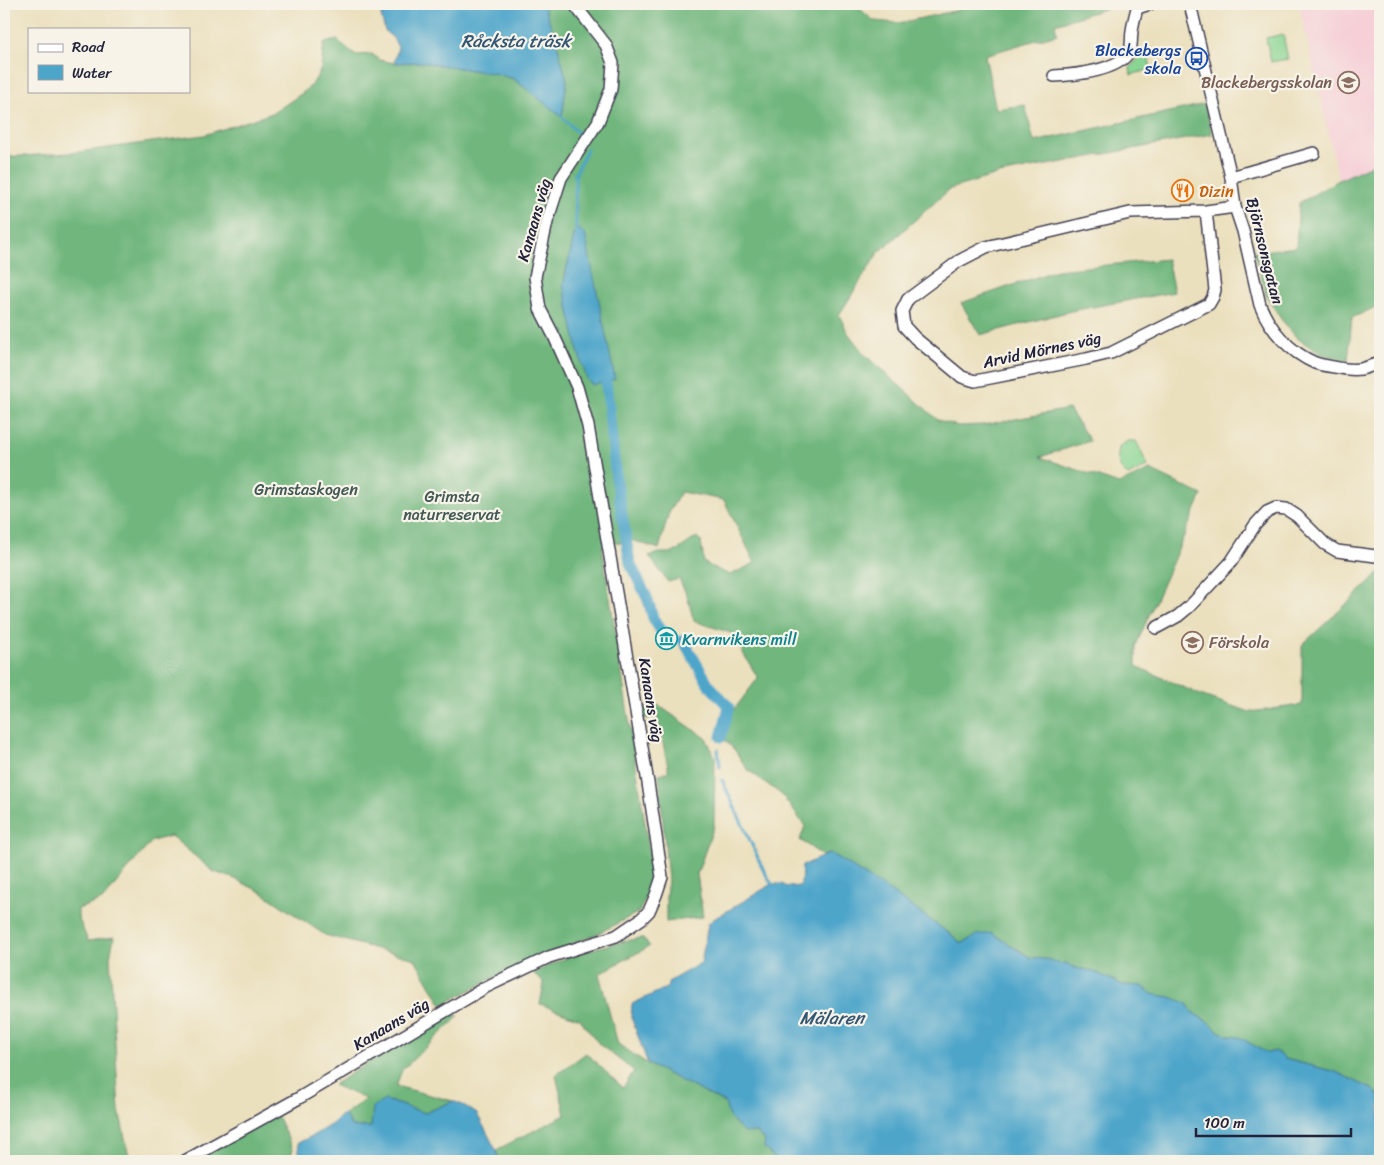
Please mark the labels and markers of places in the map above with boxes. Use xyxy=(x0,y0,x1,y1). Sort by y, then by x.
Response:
place label: Blackebergs skola xyxy=(1095,36,1182,83)
bus stop icon: Blackebergs skola xyxy=(1185,47,1209,71)
place label: Blackebergsskolan xyxy=(1201,68,1332,97)
school or university icon: Blackebergsskolan xyxy=(1336,70,1360,94)
place label: Dizin xyxy=(1199,177,1234,206)
restaurant icon: Dizin xyxy=(1171,179,1195,203)
place label: Kvarnvikens mill xyxy=(682,625,797,654)
museum icon: Kvarnvikens mill xyxy=(654,627,678,651)
place label: Förskola xyxy=(1209,628,1270,657)
school or university icon: Förskola xyxy=(1181,630,1205,654)

